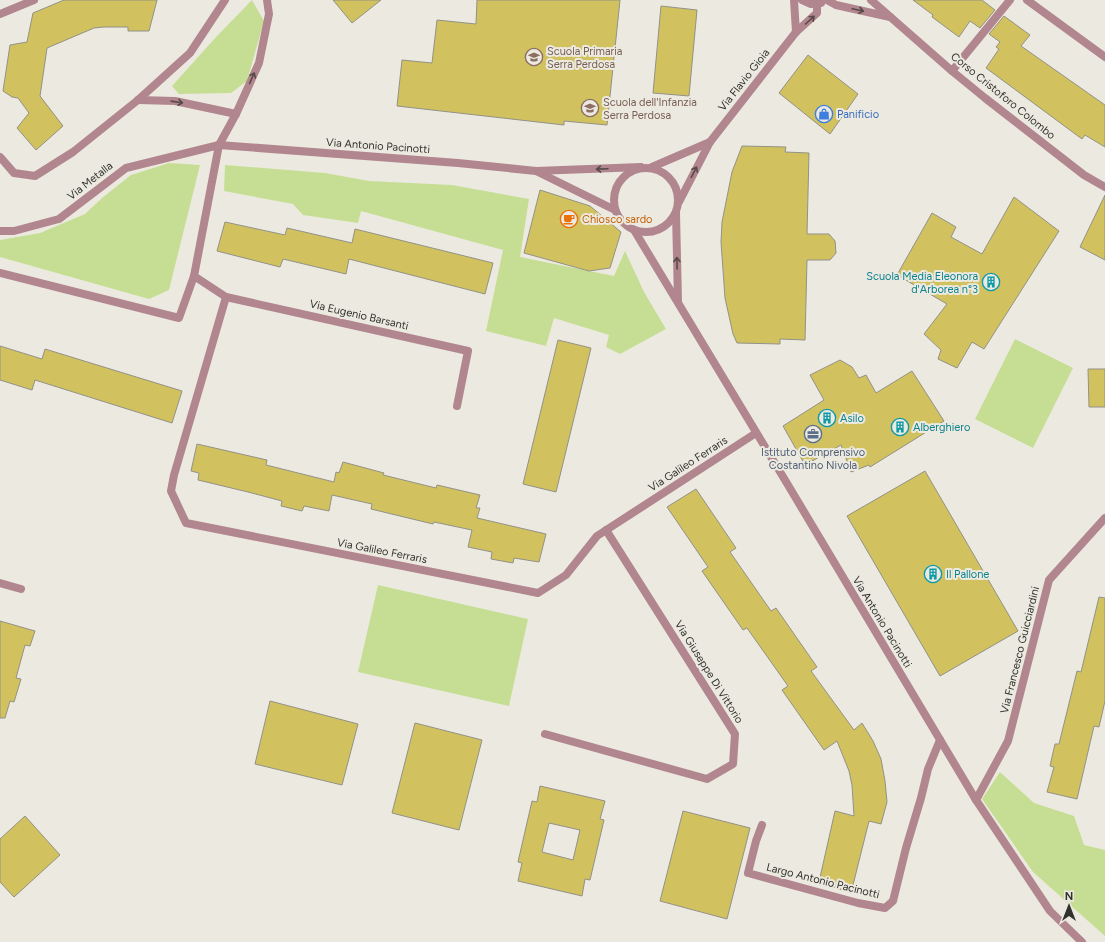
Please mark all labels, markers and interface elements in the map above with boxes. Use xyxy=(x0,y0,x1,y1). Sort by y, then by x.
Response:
one-way arrow xyxy=(852,6,865,14)
one-way arrow xyxy=(805,15,815,24)
place label: Scuola Primaria Serra Perdosa xyxy=(547,45,622,71)
street label: Via Flavio Gioia xyxy=(716,46,772,114)
school or university icon: Scuola Primaria Serra Perdosa xyxy=(524,47,544,67)
street label: Corso Cristoforo Colombo xyxy=(948,50,1058,142)
one-way arrow xyxy=(249,73,256,85)
place label: Scuola dell'Infanzia Serra Perdosa xyxy=(603,96,697,122)
one-way arrow xyxy=(170,98,183,106)
school or university icon: Scuola dell'Infanzia Serra Perdosa xyxy=(580,98,600,118)
shop icon: Panificio xyxy=(814,104,834,124)
place label: Panificio xyxy=(837,108,879,121)
street label: Via Antonio Pacinotti xyxy=(326,136,430,156)
street label: Via Metalla xyxy=(65,159,115,203)
one-way arrow xyxy=(596,165,609,172)
one-way arrow xyxy=(691,166,698,178)
cafe icon: Chiosco sardo xyxy=(559,209,579,229)
place label: Chiosco sardo xyxy=(582,213,652,226)
one-way arrow xyxy=(673,257,681,270)
place label: Scuola Media Eleonora d'Arborea n°3 xyxy=(866,270,978,296)
building icon: Scuola Media Eleonora d'Arborea n°3 xyxy=(981,272,1001,292)
street label: Via Eugenio Barsanti xyxy=(308,297,410,333)
building icon: Asilo xyxy=(817,408,837,428)
place label: Asilo xyxy=(840,412,864,425)
building icon: Alberghiero xyxy=(890,417,910,437)
place label: Alberghiero xyxy=(913,421,970,434)
office icon: Istituto Comprensivo Costantino Nivola xyxy=(803,424,823,444)
street label: Via Galileo Ferraris xyxy=(646,434,730,494)
place label: Istituto Comprensivo Costantino Nivola xyxy=(761,446,865,472)
street label: Via Galileo Ferraris xyxy=(336,536,428,566)
building icon: Il Pallone xyxy=(923,564,943,584)
place label: Il Pallone xyxy=(946,568,989,581)
street label: Via Antonio Pacinotti xyxy=(850,574,914,670)
street label: Via Francesco Guicciardini xyxy=(998,585,1042,715)
street label: Via Giuseppe Di Vittorio xyxy=(672,618,746,726)
street label: Largo Antonio Pacinotti xyxy=(765,861,881,901)
north arrow xyxy=(1049,886,1089,926)
text: N xyxy=(1065,890,1073,903)

